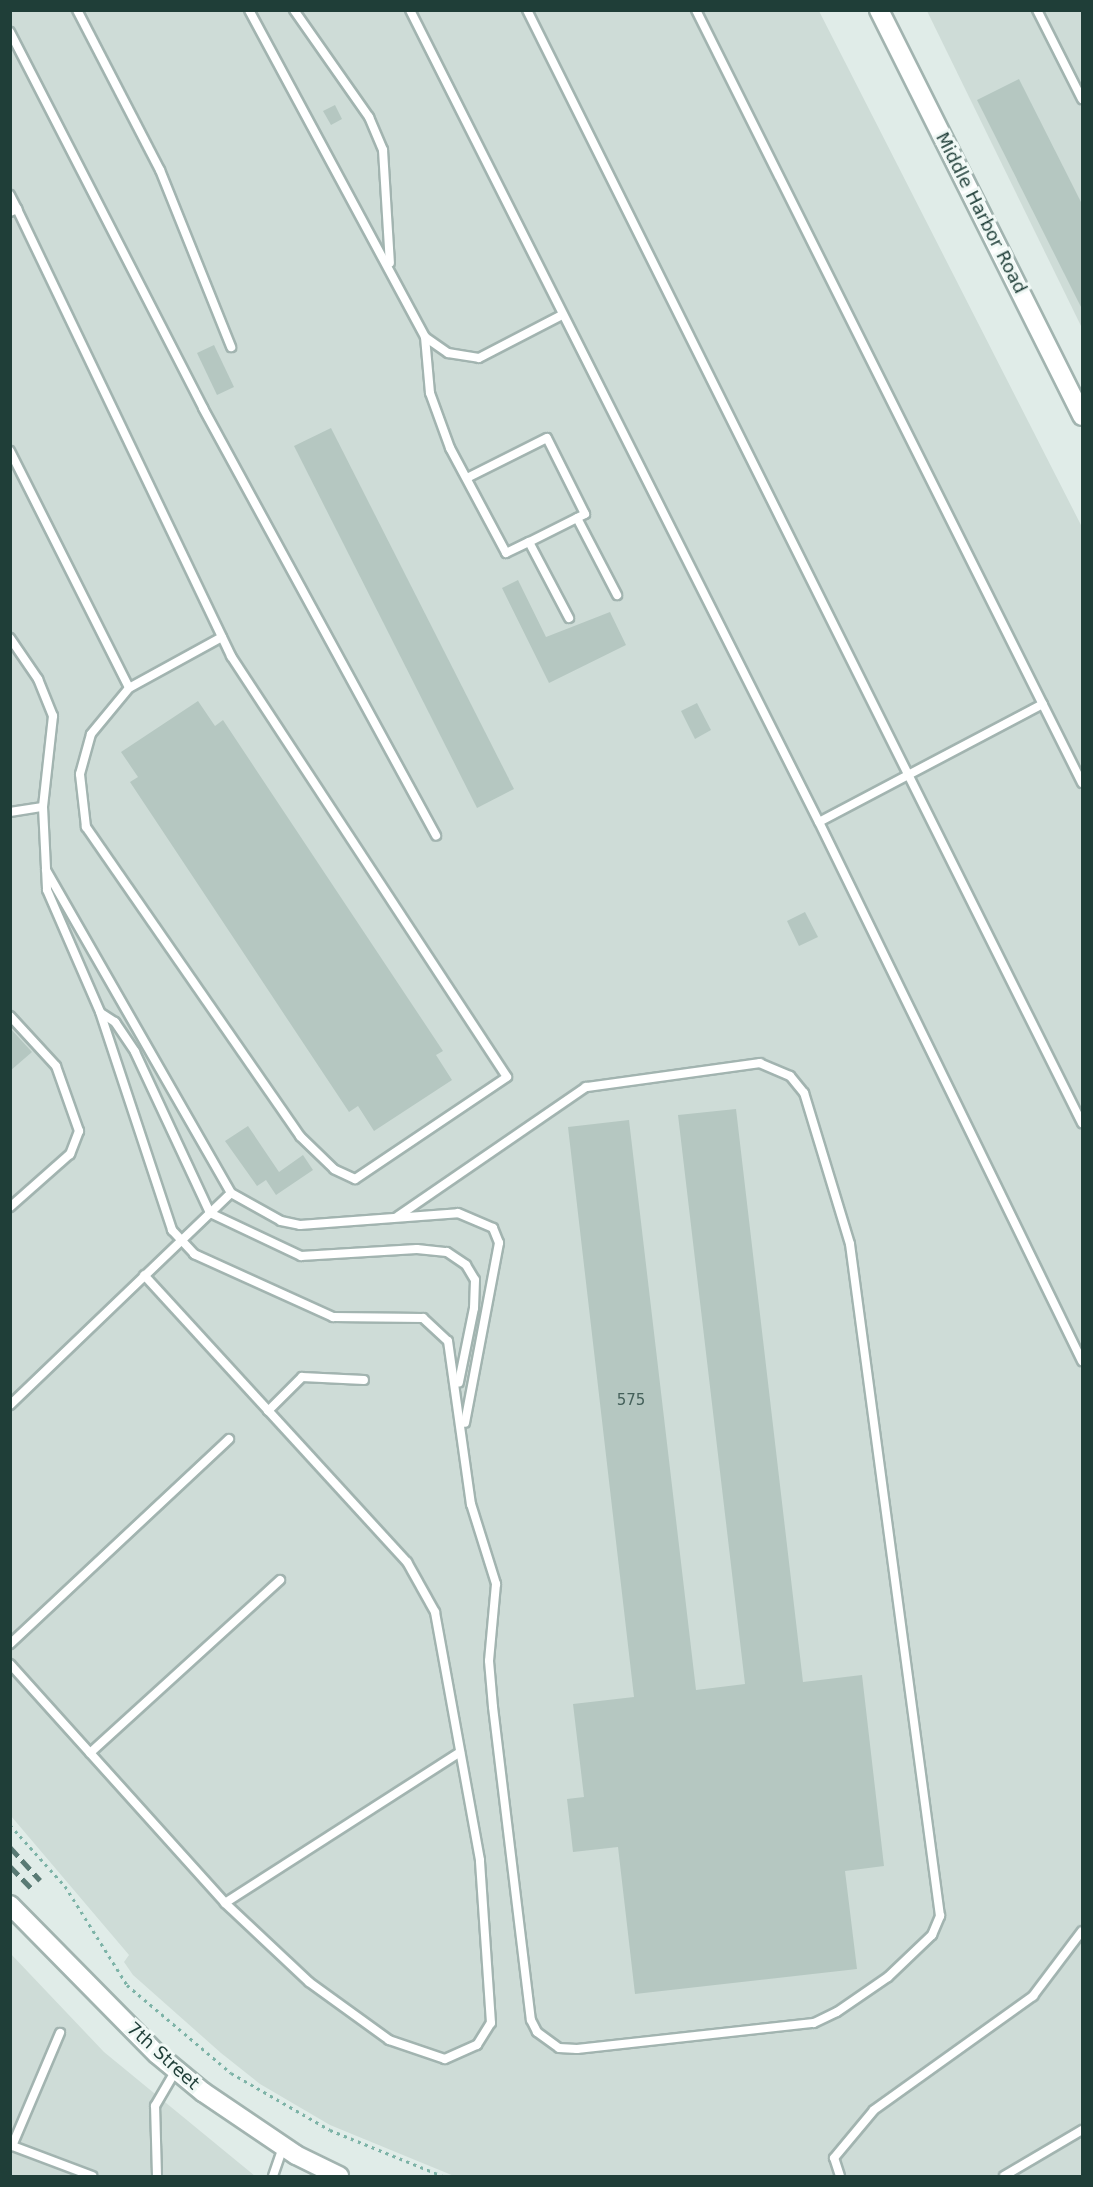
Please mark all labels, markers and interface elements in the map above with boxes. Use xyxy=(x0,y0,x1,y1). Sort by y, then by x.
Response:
street label: Middle Harbor Road xyxy=(931,129,1031,297)
house number: 575 xyxy=(617,1392,645,1410)
street label: 7th Street xyxy=(122,2018,204,2094)

